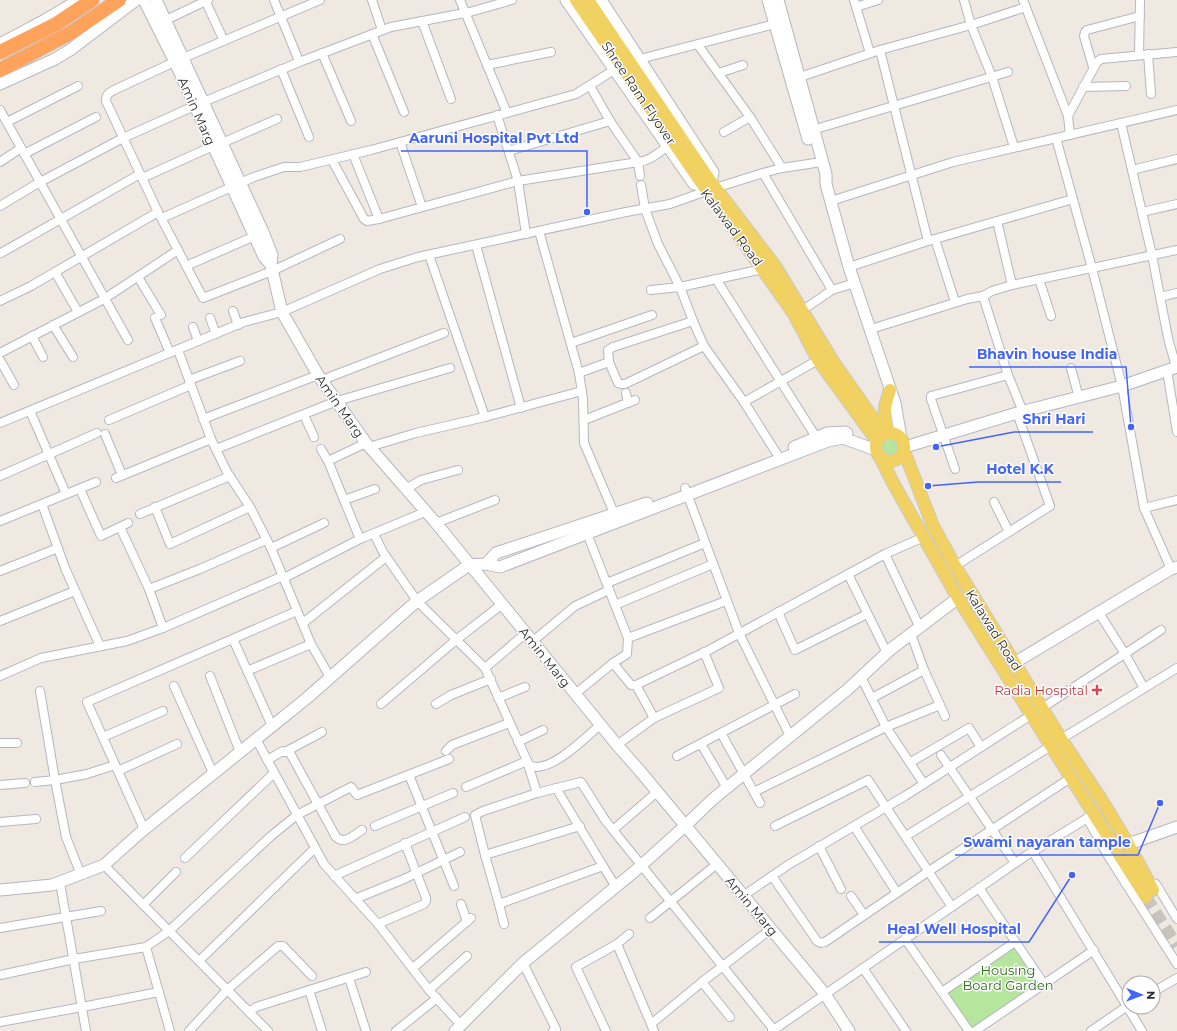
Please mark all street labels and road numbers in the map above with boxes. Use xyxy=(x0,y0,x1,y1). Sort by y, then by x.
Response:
street label: Shree Ram Flyover xyxy=(598,38,680,148)
street label: Amin Marg xyxy=(175,74,219,148)
street label: Kalawad Road xyxy=(698,185,766,269)
street label: Amin Marg xyxy=(313,372,367,440)
street label: Kalawad Road xyxy=(963,586,1025,674)
street label: Amin Marg xyxy=(516,624,574,690)
street label: Amin Marg xyxy=(722,873,782,939)

